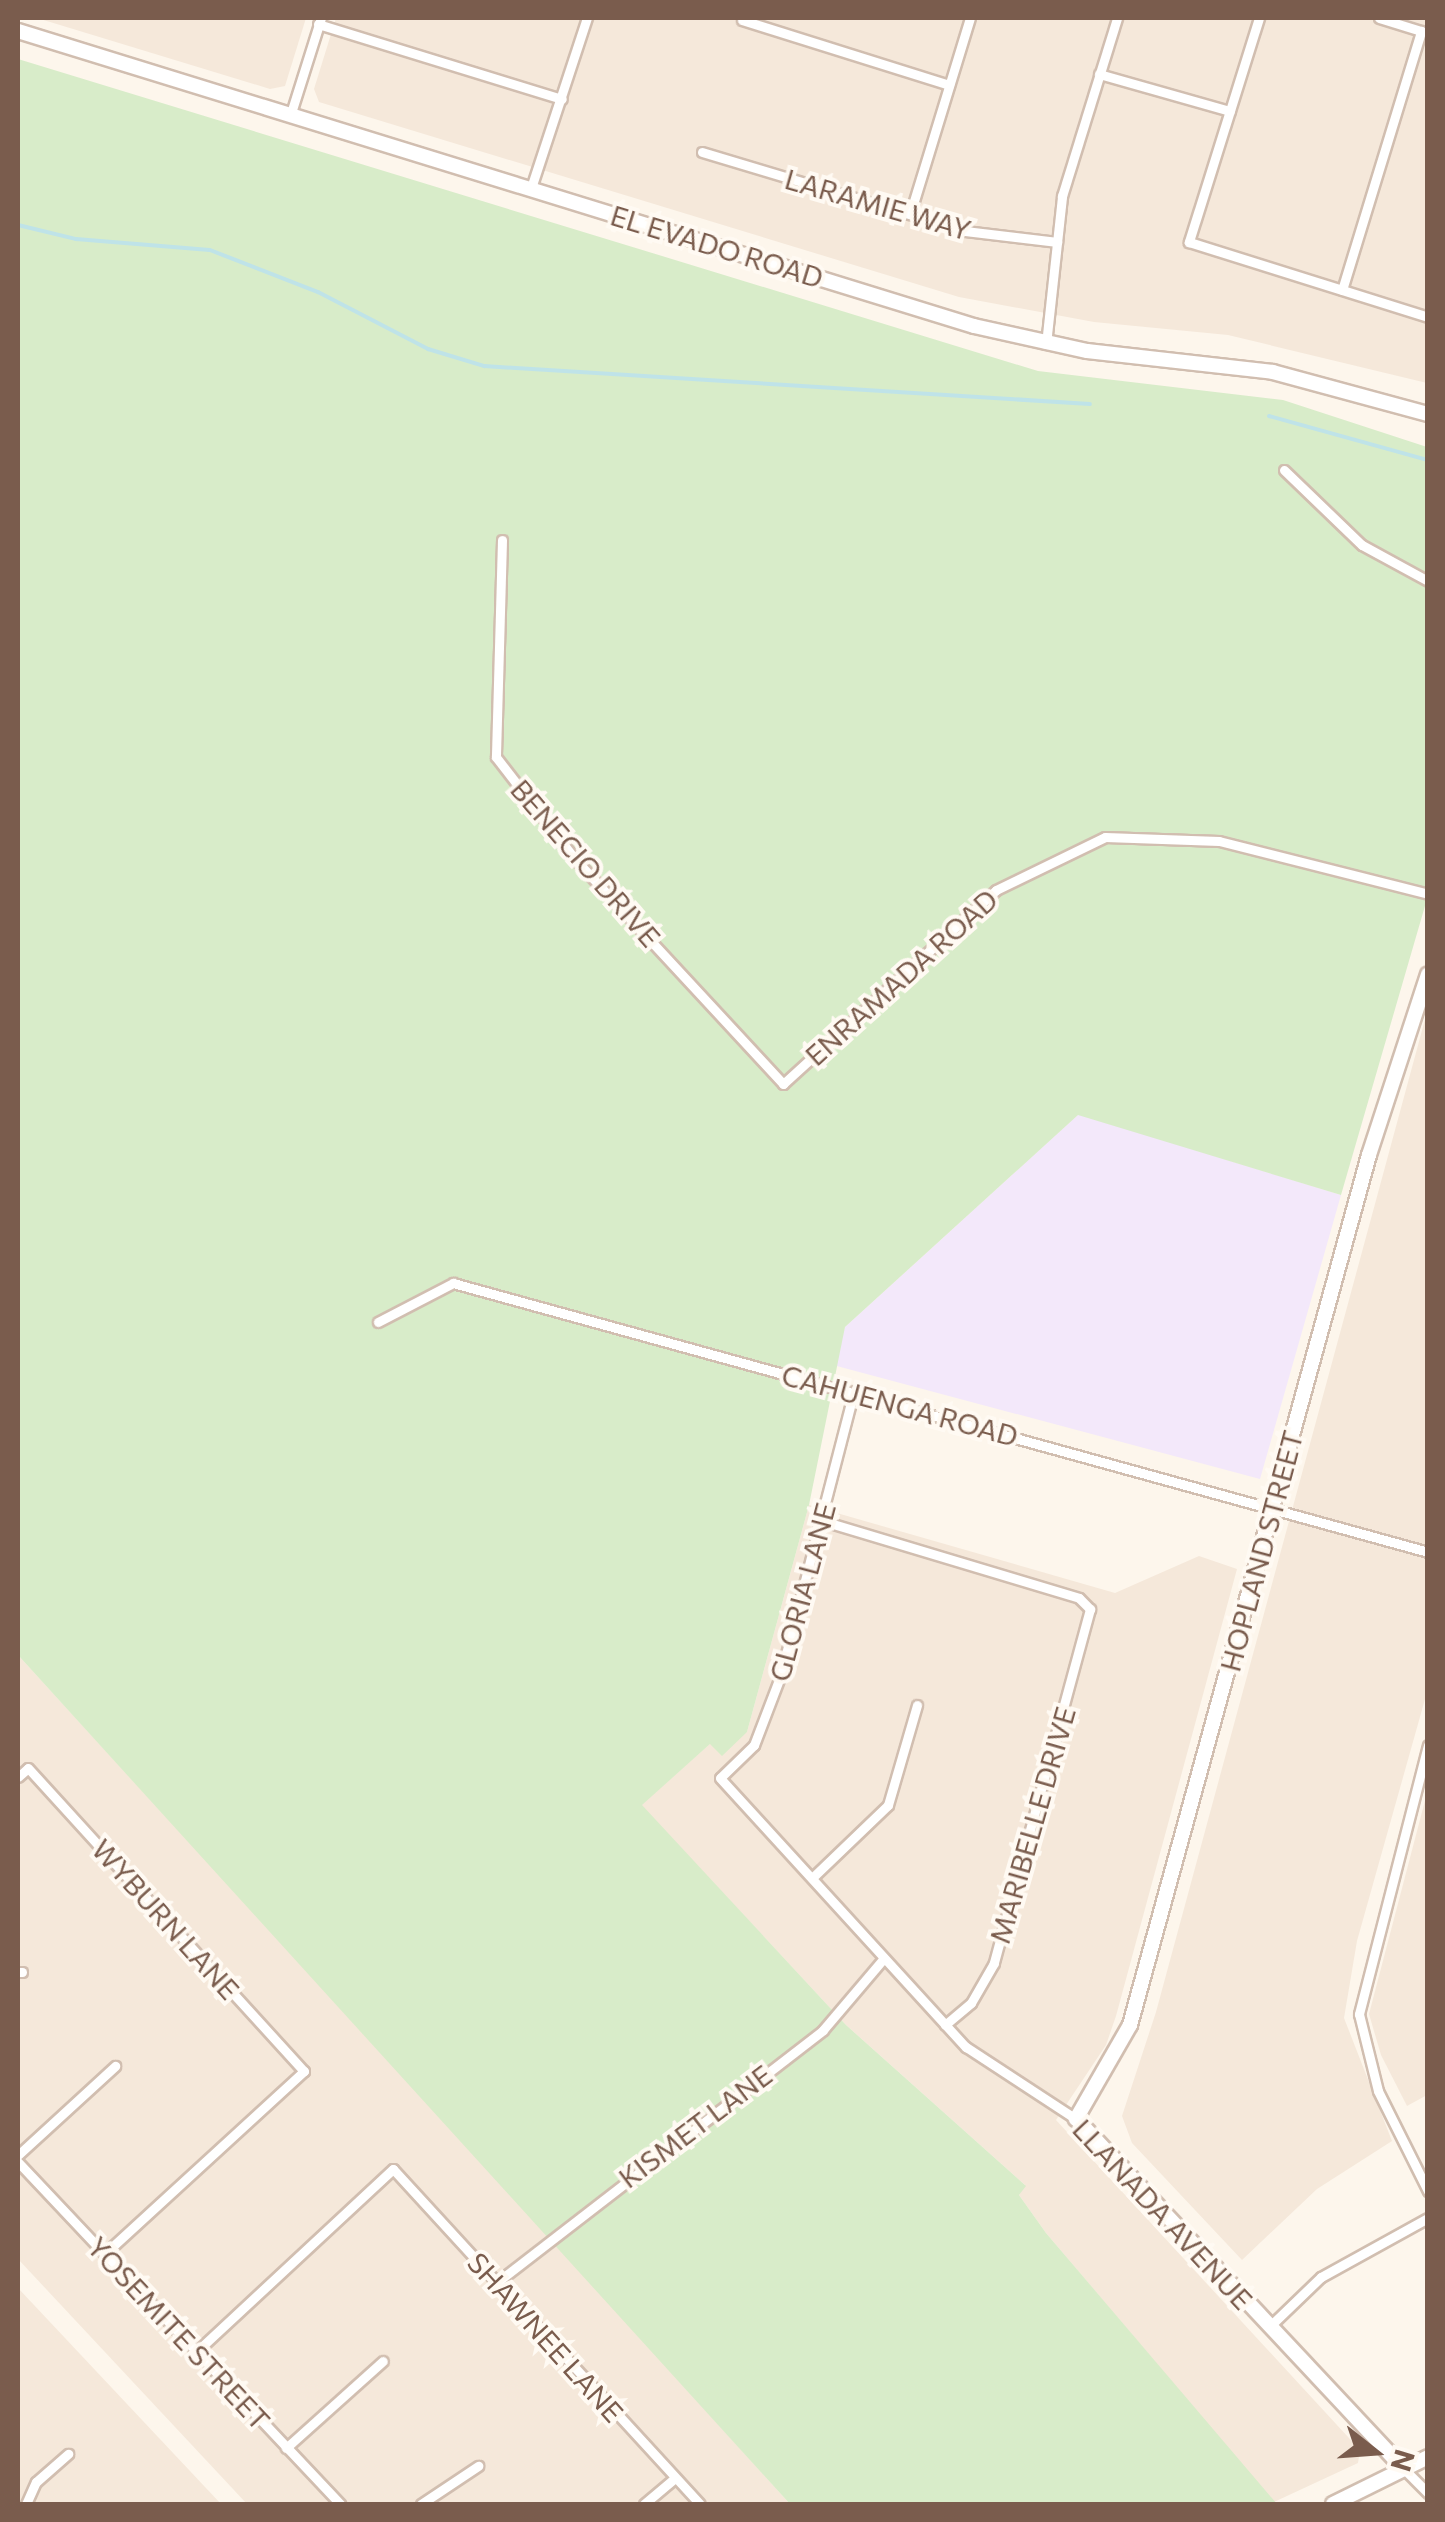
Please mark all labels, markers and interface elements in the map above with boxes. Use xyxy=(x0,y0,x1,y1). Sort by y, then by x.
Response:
street label: LARAMIE WAY xyxy=(781,161,975,247)
street label: EL EVADO ROAD xyxy=(607,198,827,294)
street label: BENECIO DRIVE xyxy=(504,772,668,954)
street label: ENRAMADA ROAD xyxy=(798,882,1004,1072)
street label: CAHUENGA ROAD xyxy=(778,1357,1022,1453)
street label: HOPLAND STREET xyxy=(1213,1427,1309,1675)
street label: GLORIA LANE xyxy=(762,1499,842,1685)
street label: MARIBELLE DRIVE xyxy=(982,1703,1082,1947)
street label: WYBURN LANE xyxy=(85,1832,247,2006)
street label: KISMET LANE xyxy=(612,2058,778,2194)
street label: LLANADA AVENUE xyxy=(1066,2112,1260,2316)
street label: YOSEMITE STREET xyxy=(81,2230,277,2436)
street label: SHAWNEE LANE xyxy=(461,2245,631,2429)
north arrow xyxy=(1325,2402,1425,2502)
text: N xyxy=(1384,2446,1423,2476)

